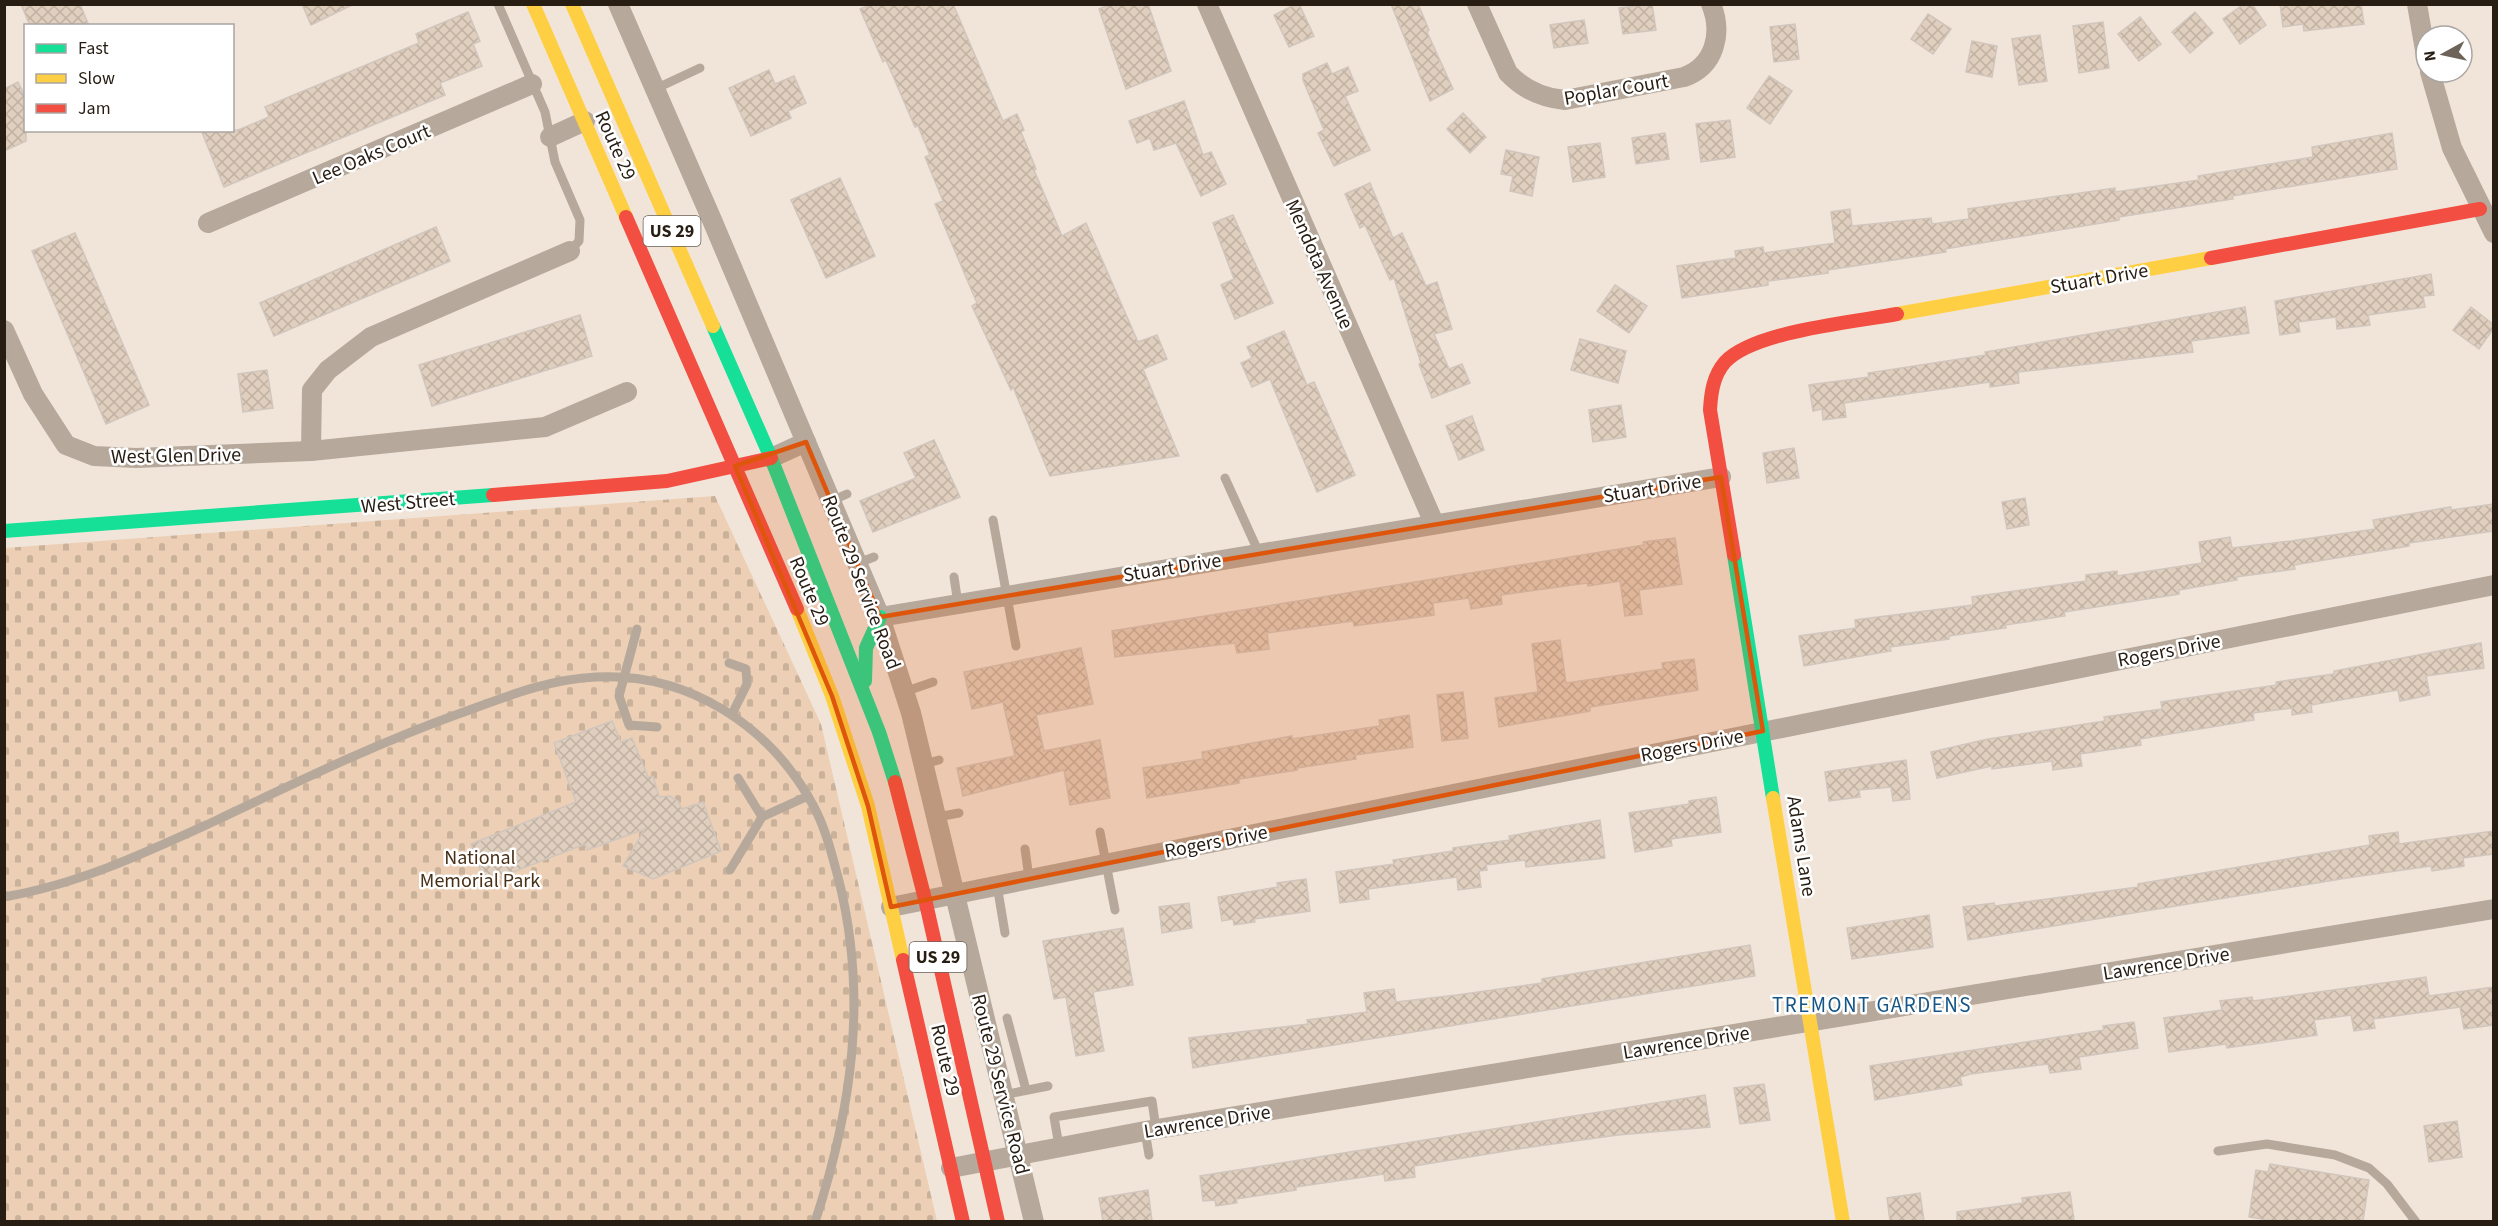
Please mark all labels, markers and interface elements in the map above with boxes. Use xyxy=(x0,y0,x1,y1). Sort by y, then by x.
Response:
legend xyxy=(24,24,234,132)
north arrow xyxy=(2414,24,2474,84)
text: Fast xyxy=(78,36,109,61)
text: N xyxy=(2419,49,2442,63)
text: Slow xyxy=(78,66,115,91)
street label: Poplar Court xyxy=(1562,67,1671,113)
text: Jam xyxy=(78,96,111,121)
street label: Route 29 xyxy=(587,106,643,185)
street label: Lee Oaks Court xyxy=(308,117,435,192)
street label: Mendota Avenue xyxy=(1278,195,1360,334)
road number: US 29 xyxy=(644,216,700,246)
street label: Stuart Drive xyxy=(2048,257,2150,301)
street label: West Glen Drive xyxy=(111,441,241,471)
street label: Stuart Drive xyxy=(1601,467,1703,511)
street label: West Street xyxy=(360,485,457,521)
street label: Route 29 Service Road xyxy=(815,491,907,674)
street label: Stuart Drive xyxy=(1121,546,1223,590)
street label: Route 29 xyxy=(782,552,836,631)
street label: Rogers Drive xyxy=(2115,627,2223,675)
street label: Rogers Drive xyxy=(1638,722,1746,770)
street label: Adams Lane xyxy=(1779,794,1823,899)
street label: Rogers Drive xyxy=(1162,818,1270,866)
park label: National Memorial Park xyxy=(420,844,540,895)
street label: Lawrence Drive xyxy=(2101,940,2232,988)
road number: US 29 xyxy=(910,942,966,972)
district label: TREMONT GARDENS xyxy=(1772,990,1972,1020)
street label: Route 29 Service Road xyxy=(964,991,1036,1177)
street label: Lawrence Drive xyxy=(1621,1019,1752,1067)
street label: Route 29 xyxy=(923,1021,967,1099)
street label: Lawrence Drive xyxy=(1142,1098,1273,1146)

